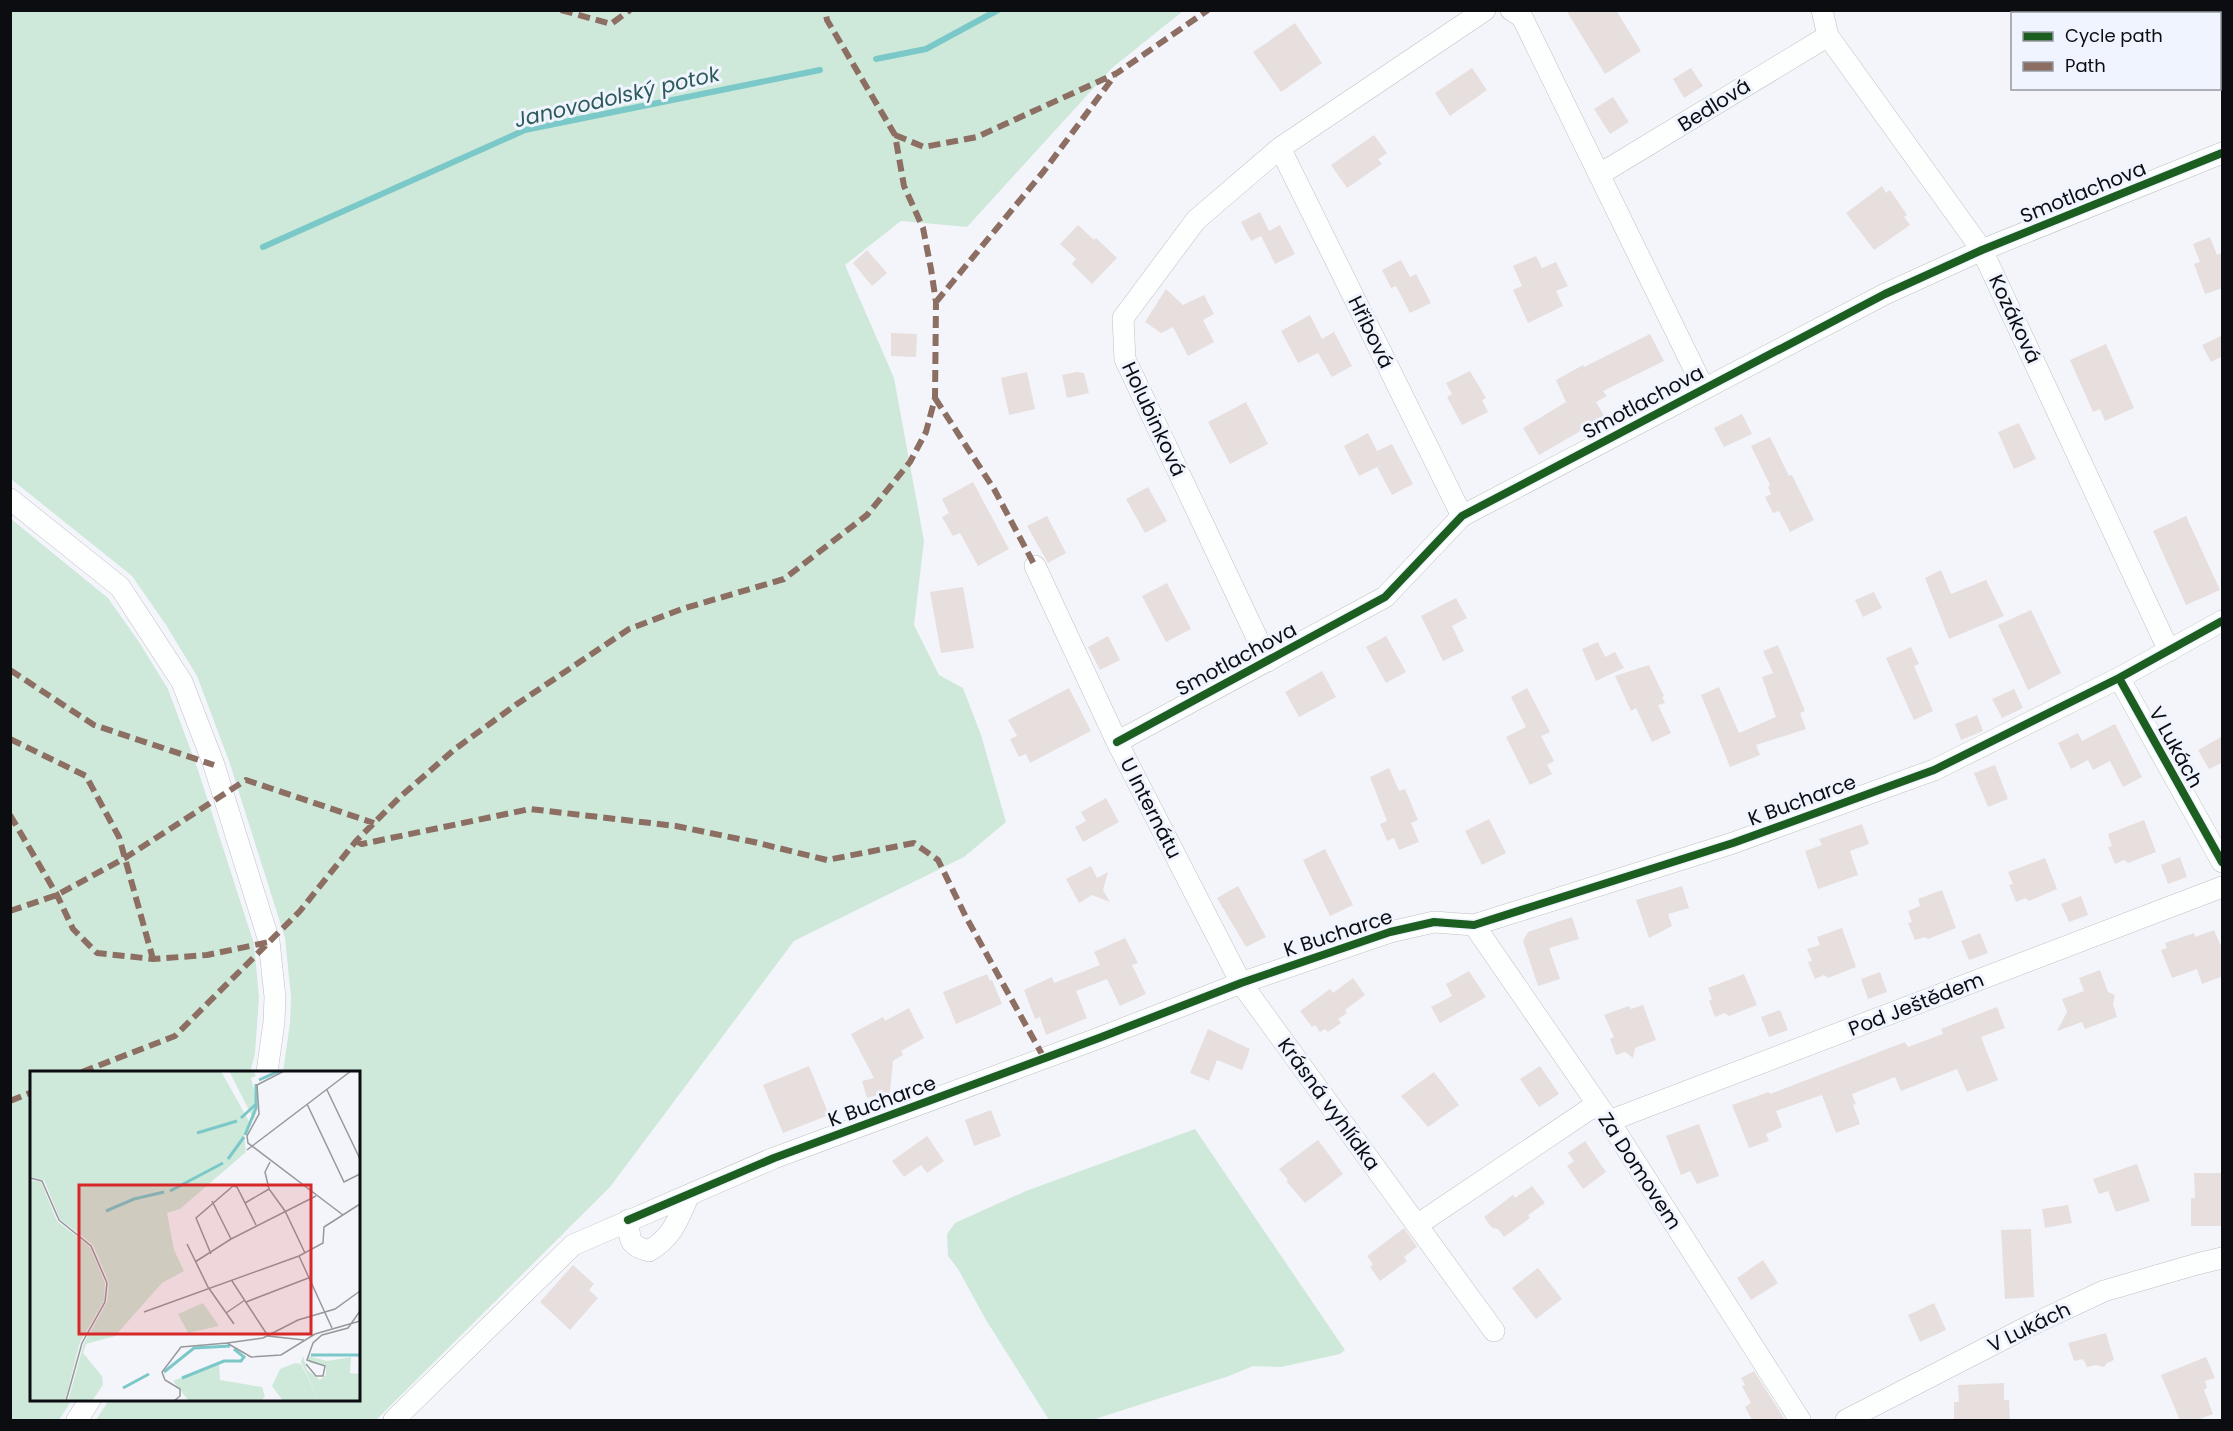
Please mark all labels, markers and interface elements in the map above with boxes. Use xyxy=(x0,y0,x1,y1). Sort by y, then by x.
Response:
legend xyxy=(2011,12,2221,90)
text: Cycle path xyxy=(2065,23,2163,48)
text: Path xyxy=(2065,53,2106,78)
water label: Janovodolský potok xyxy=(511,59,723,134)
street label: Bedlová xyxy=(1672,72,1756,138)
street label: Smotlachova xyxy=(2016,154,2150,230)
street label: Kozáková xyxy=(1982,270,2048,368)
street label: Hřibová xyxy=(1341,291,1401,373)
street label: Holubinková xyxy=(1115,357,1193,481)
street label: Smotlachova xyxy=(1578,358,1708,446)
street label: Smotlachova xyxy=(1171,615,1301,703)
street label: V Lukách xyxy=(2142,701,2210,793)
street label: U Internátu xyxy=(1114,753,1188,863)
street label: K Bucharce xyxy=(1744,768,1860,832)
street label: K Bucharce xyxy=(1280,902,1396,964)
street label: Pod Ještědem xyxy=(1844,965,1988,1043)
street label: Krásná vyhlídka xyxy=(1271,1032,1387,1176)
street label: K Bucharce xyxy=(824,1069,940,1133)
inset map xyxy=(30,1071,360,1401)
street label: Za Domovem xyxy=(1592,1107,1688,1235)
street label: V Lukách xyxy=(1983,1295,2075,1359)

